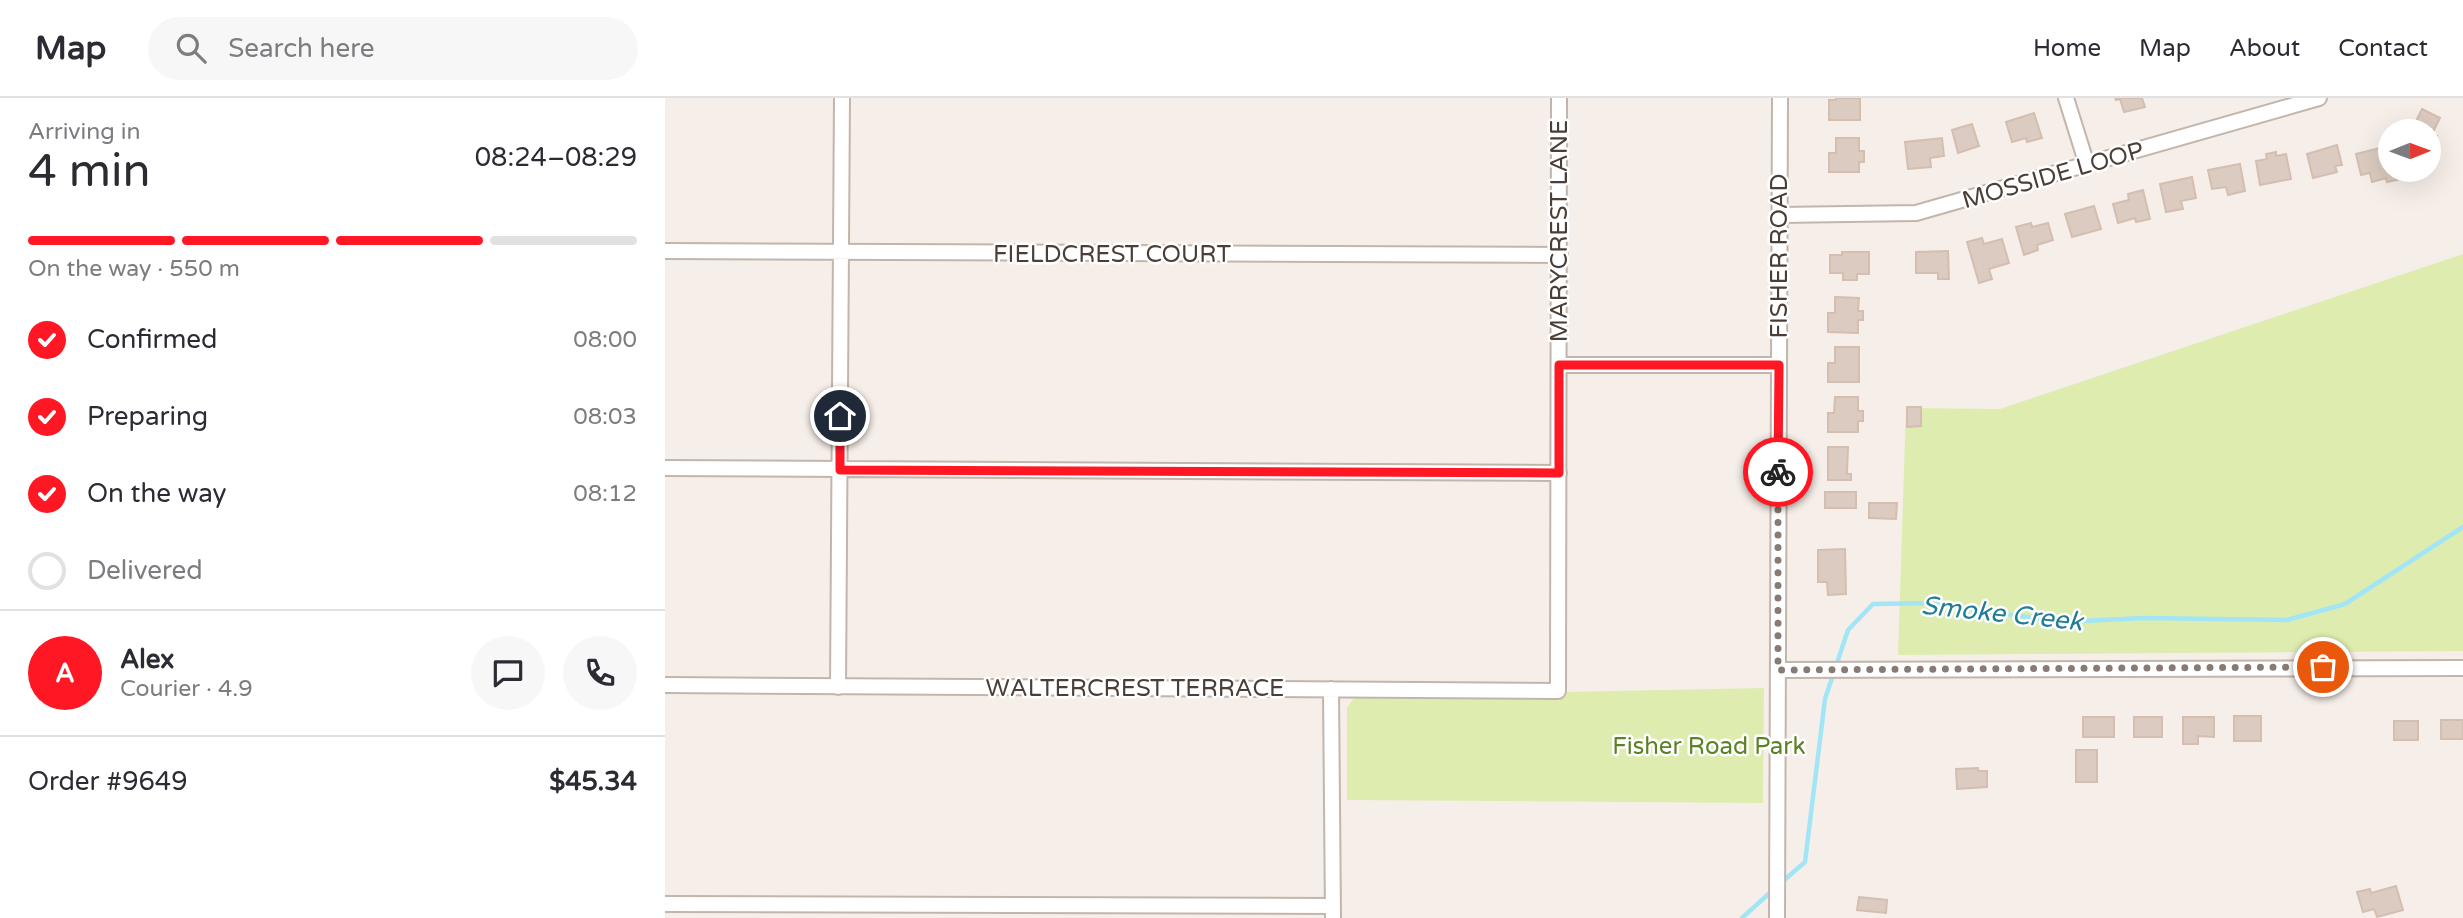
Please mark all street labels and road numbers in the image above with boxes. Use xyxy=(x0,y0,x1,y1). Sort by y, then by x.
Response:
street label: MARYCREST LANE xyxy=(1545,120,1574,342)
street label: MOSSIDE LOOP xyxy=(1959,136,2147,215)
street label: FISHER ROAD xyxy=(1765,173,1794,339)
street label: FIELDCREST COURT xyxy=(993,240,1231,269)
street label: WALTERCREST TERRACE xyxy=(986,674,1284,703)

